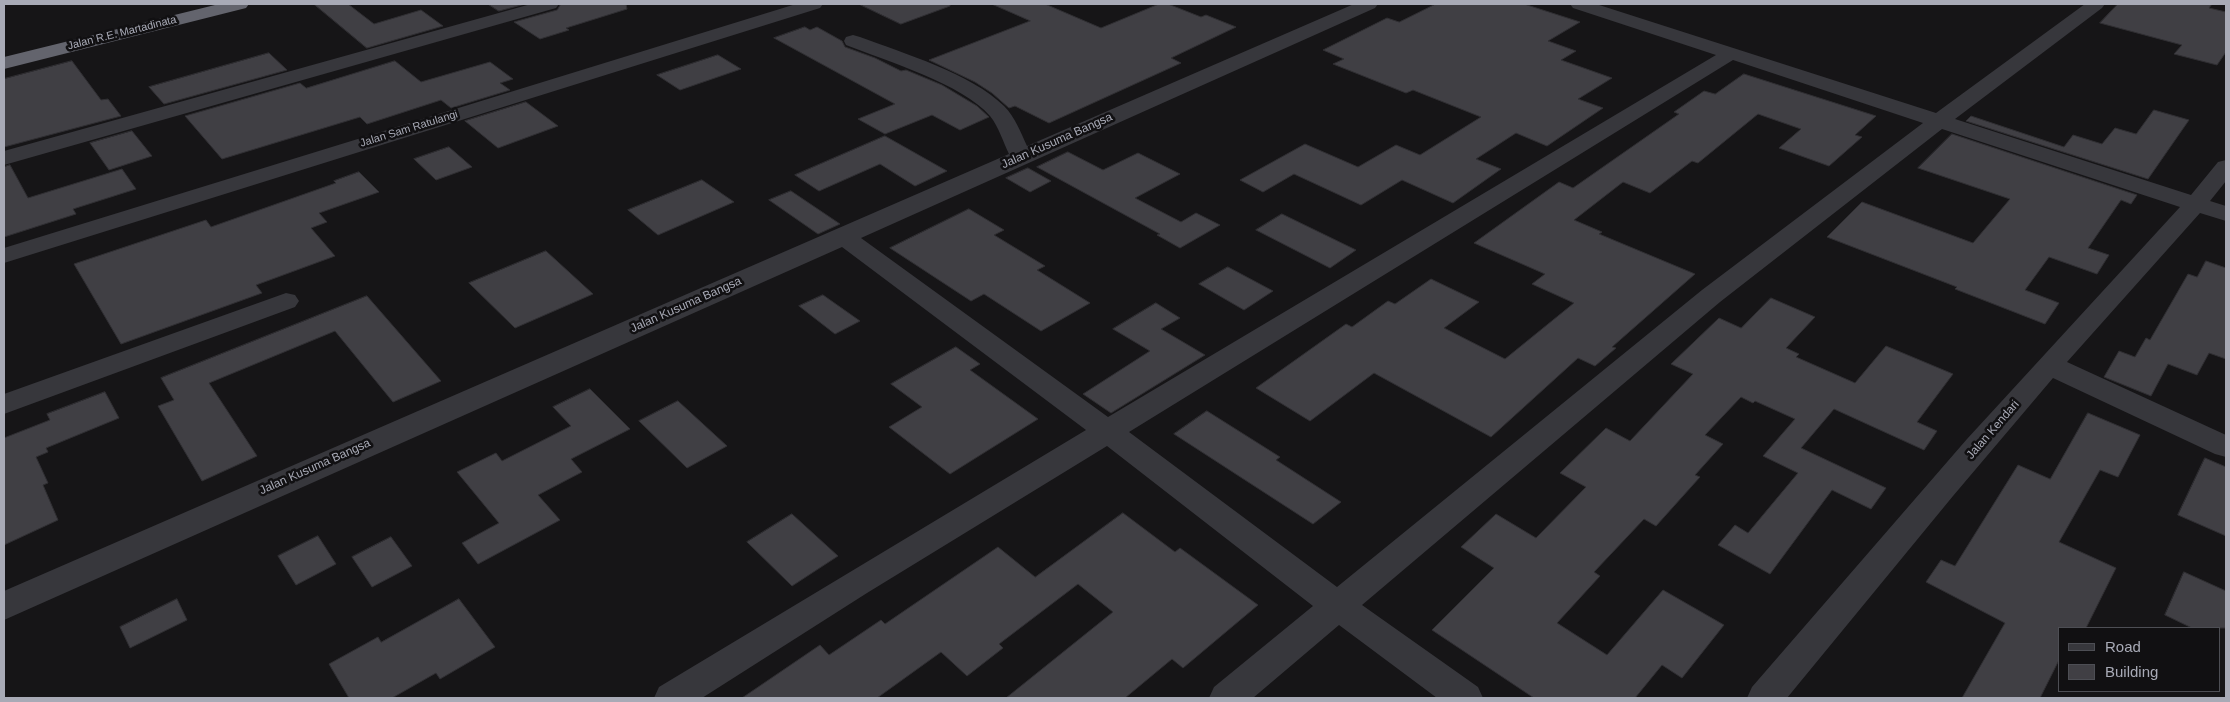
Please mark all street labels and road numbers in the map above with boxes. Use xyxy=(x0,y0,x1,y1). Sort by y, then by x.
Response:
street label: Jalan R.E. Martadinata xyxy=(66,13,178,53)
street label: Jalan Sam Ratulangi xyxy=(359,108,459,150)
street label: Jalan Kusuma Bangsa xyxy=(999,110,1115,172)
street label: Jalan Kusuma Bangsa xyxy=(628,274,744,336)
street label: Jalan Kendari xyxy=(1963,398,2023,462)
street label: Jalan Kusuma Bangsa xyxy=(257,436,373,498)

